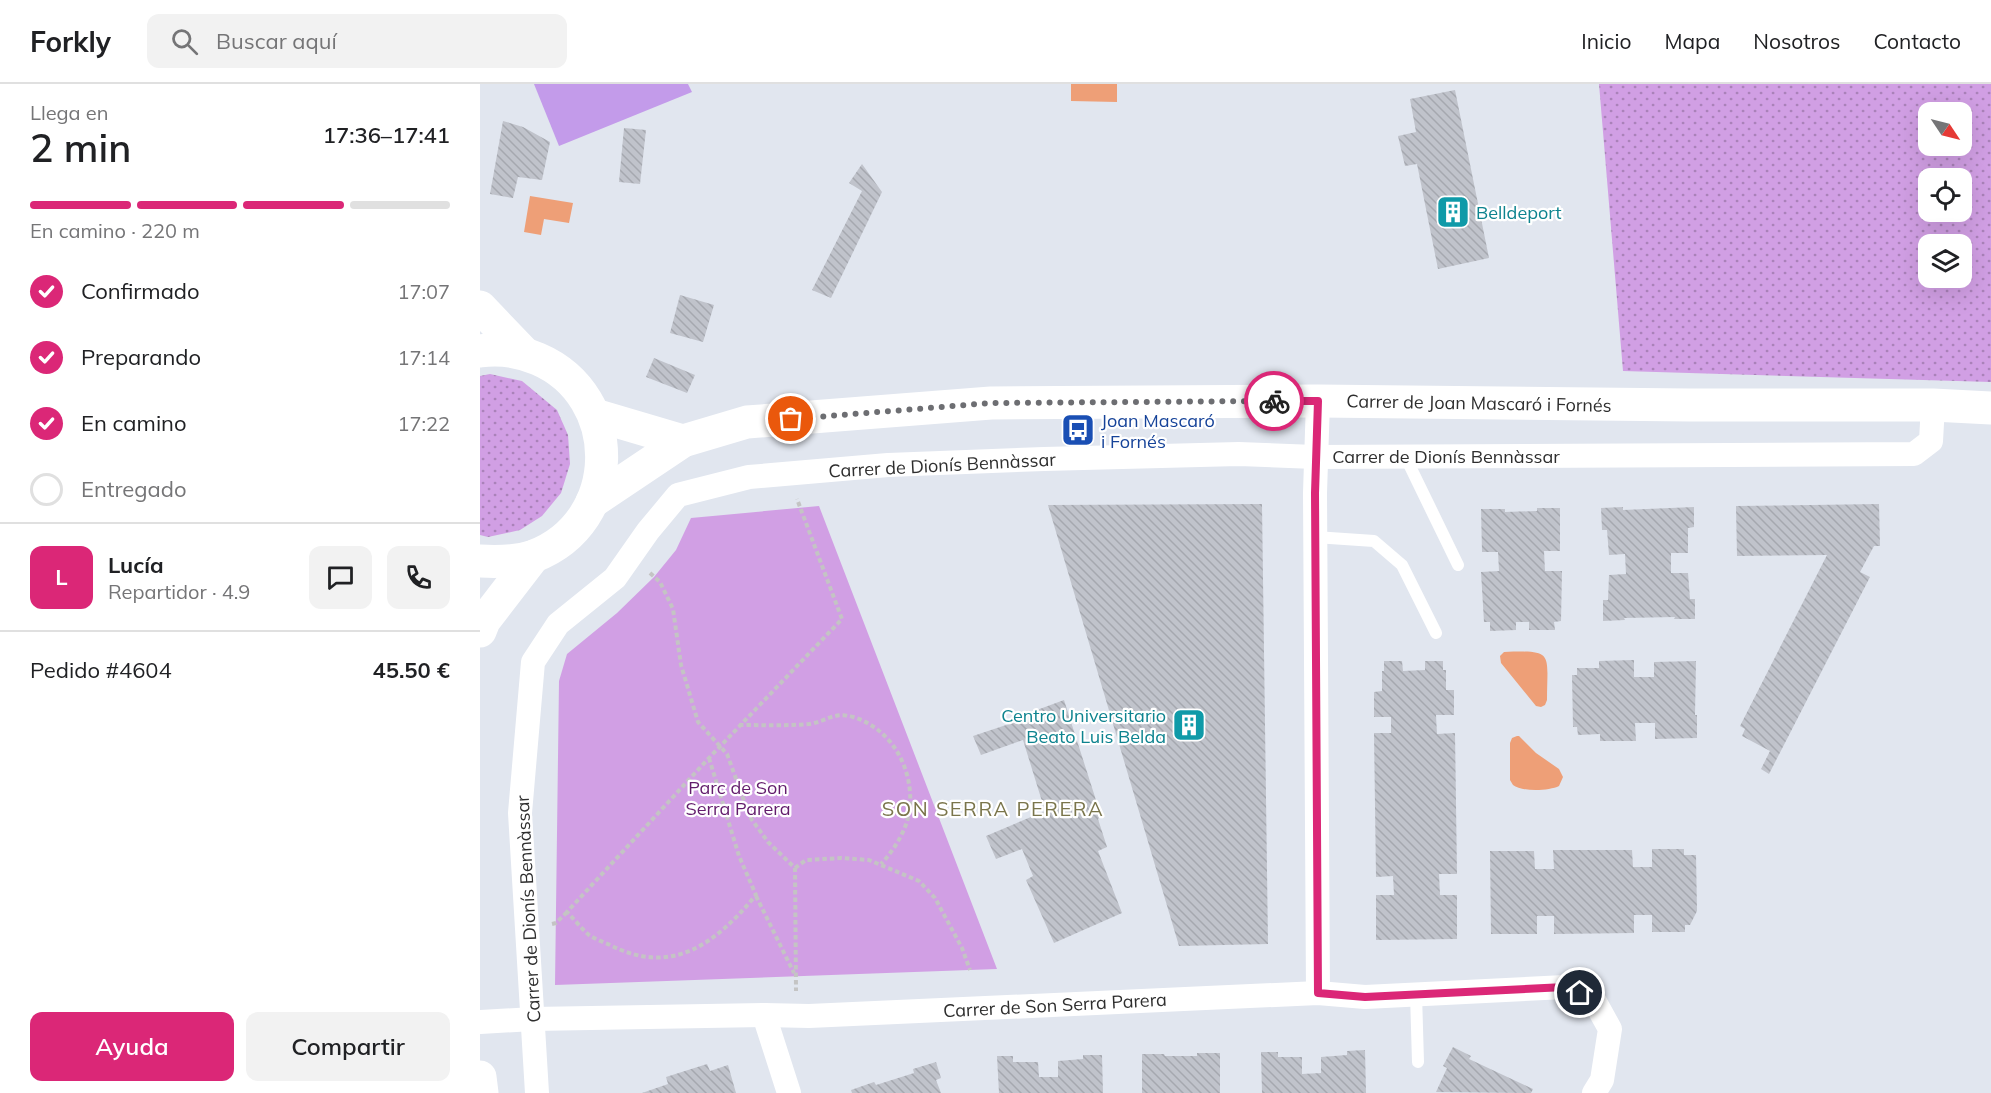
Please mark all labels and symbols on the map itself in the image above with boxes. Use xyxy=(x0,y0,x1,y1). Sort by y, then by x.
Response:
north arrow xyxy=(1918,102,1972,156)
building icon: Belldeport xyxy=(1435,194,1471,230)
place label: Belldeport xyxy=(1476,201,1562,224)
courier xyxy=(1244,371,1304,431)
street label: Carrer de Joan Mascaró i Fornés xyxy=(1346,389,1612,417)
pin xyxy=(765,393,816,444)
place label: Joan Mascaró i Fornés xyxy=(1101,409,1215,453)
bus stop icon: Joan Mascaró i Fornés xyxy=(1060,412,1096,448)
street label: Carrer de Dionís Bennàssar xyxy=(1332,445,1560,468)
street label: Carrer de Dionís Bennàssar xyxy=(828,448,1057,482)
place label: Centro Universitario Beato Luis Belda xyxy=(1001,704,1166,748)
building icon: Centro Universitario Beato Luis Belda xyxy=(1171,707,1207,743)
park label: Parc de Son Serra Parera xyxy=(685,776,791,820)
street label: Carrer de Dionís Bennàssar xyxy=(511,794,545,1023)
district label: SON SERRA PERERA xyxy=(882,796,1104,821)
pin xyxy=(1554,967,1605,1018)
street label: Carrer de Son Serra Parera xyxy=(943,988,1167,1022)

